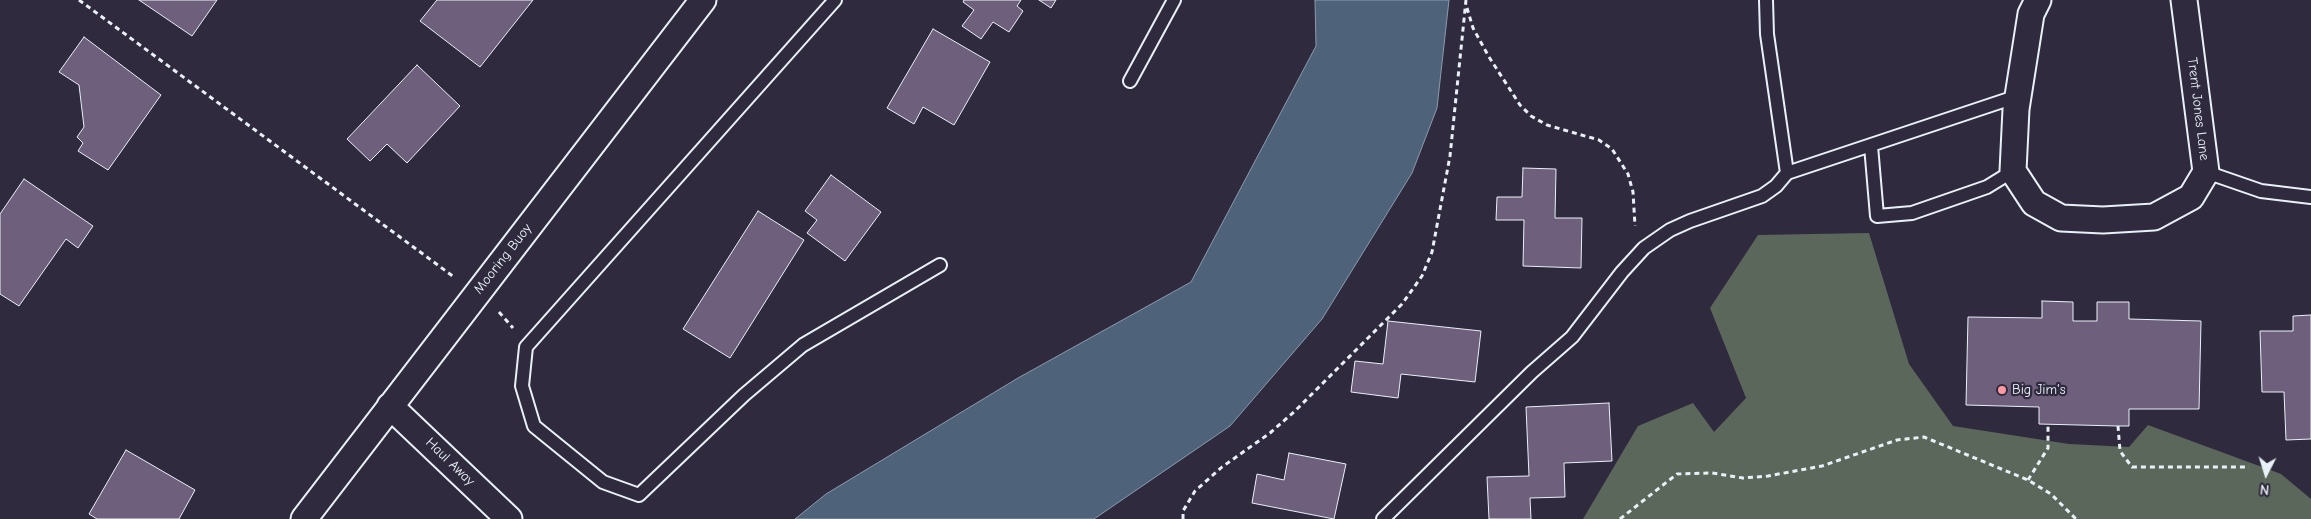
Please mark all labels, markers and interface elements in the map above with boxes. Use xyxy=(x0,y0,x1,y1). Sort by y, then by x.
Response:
street label: Trent Jones Lane xyxy=(2183,56,2213,162)
street label: Mooring Buoy xyxy=(470,221,536,297)
place label: Big Jim's xyxy=(2012,382,2066,398)
marker: Big Jim's xyxy=(1996,384,2008,396)
street label: Haul Away xyxy=(422,434,478,490)
north arrow xyxy=(2241,449,2291,499)
text: N xyxy=(2259,481,2270,498)

